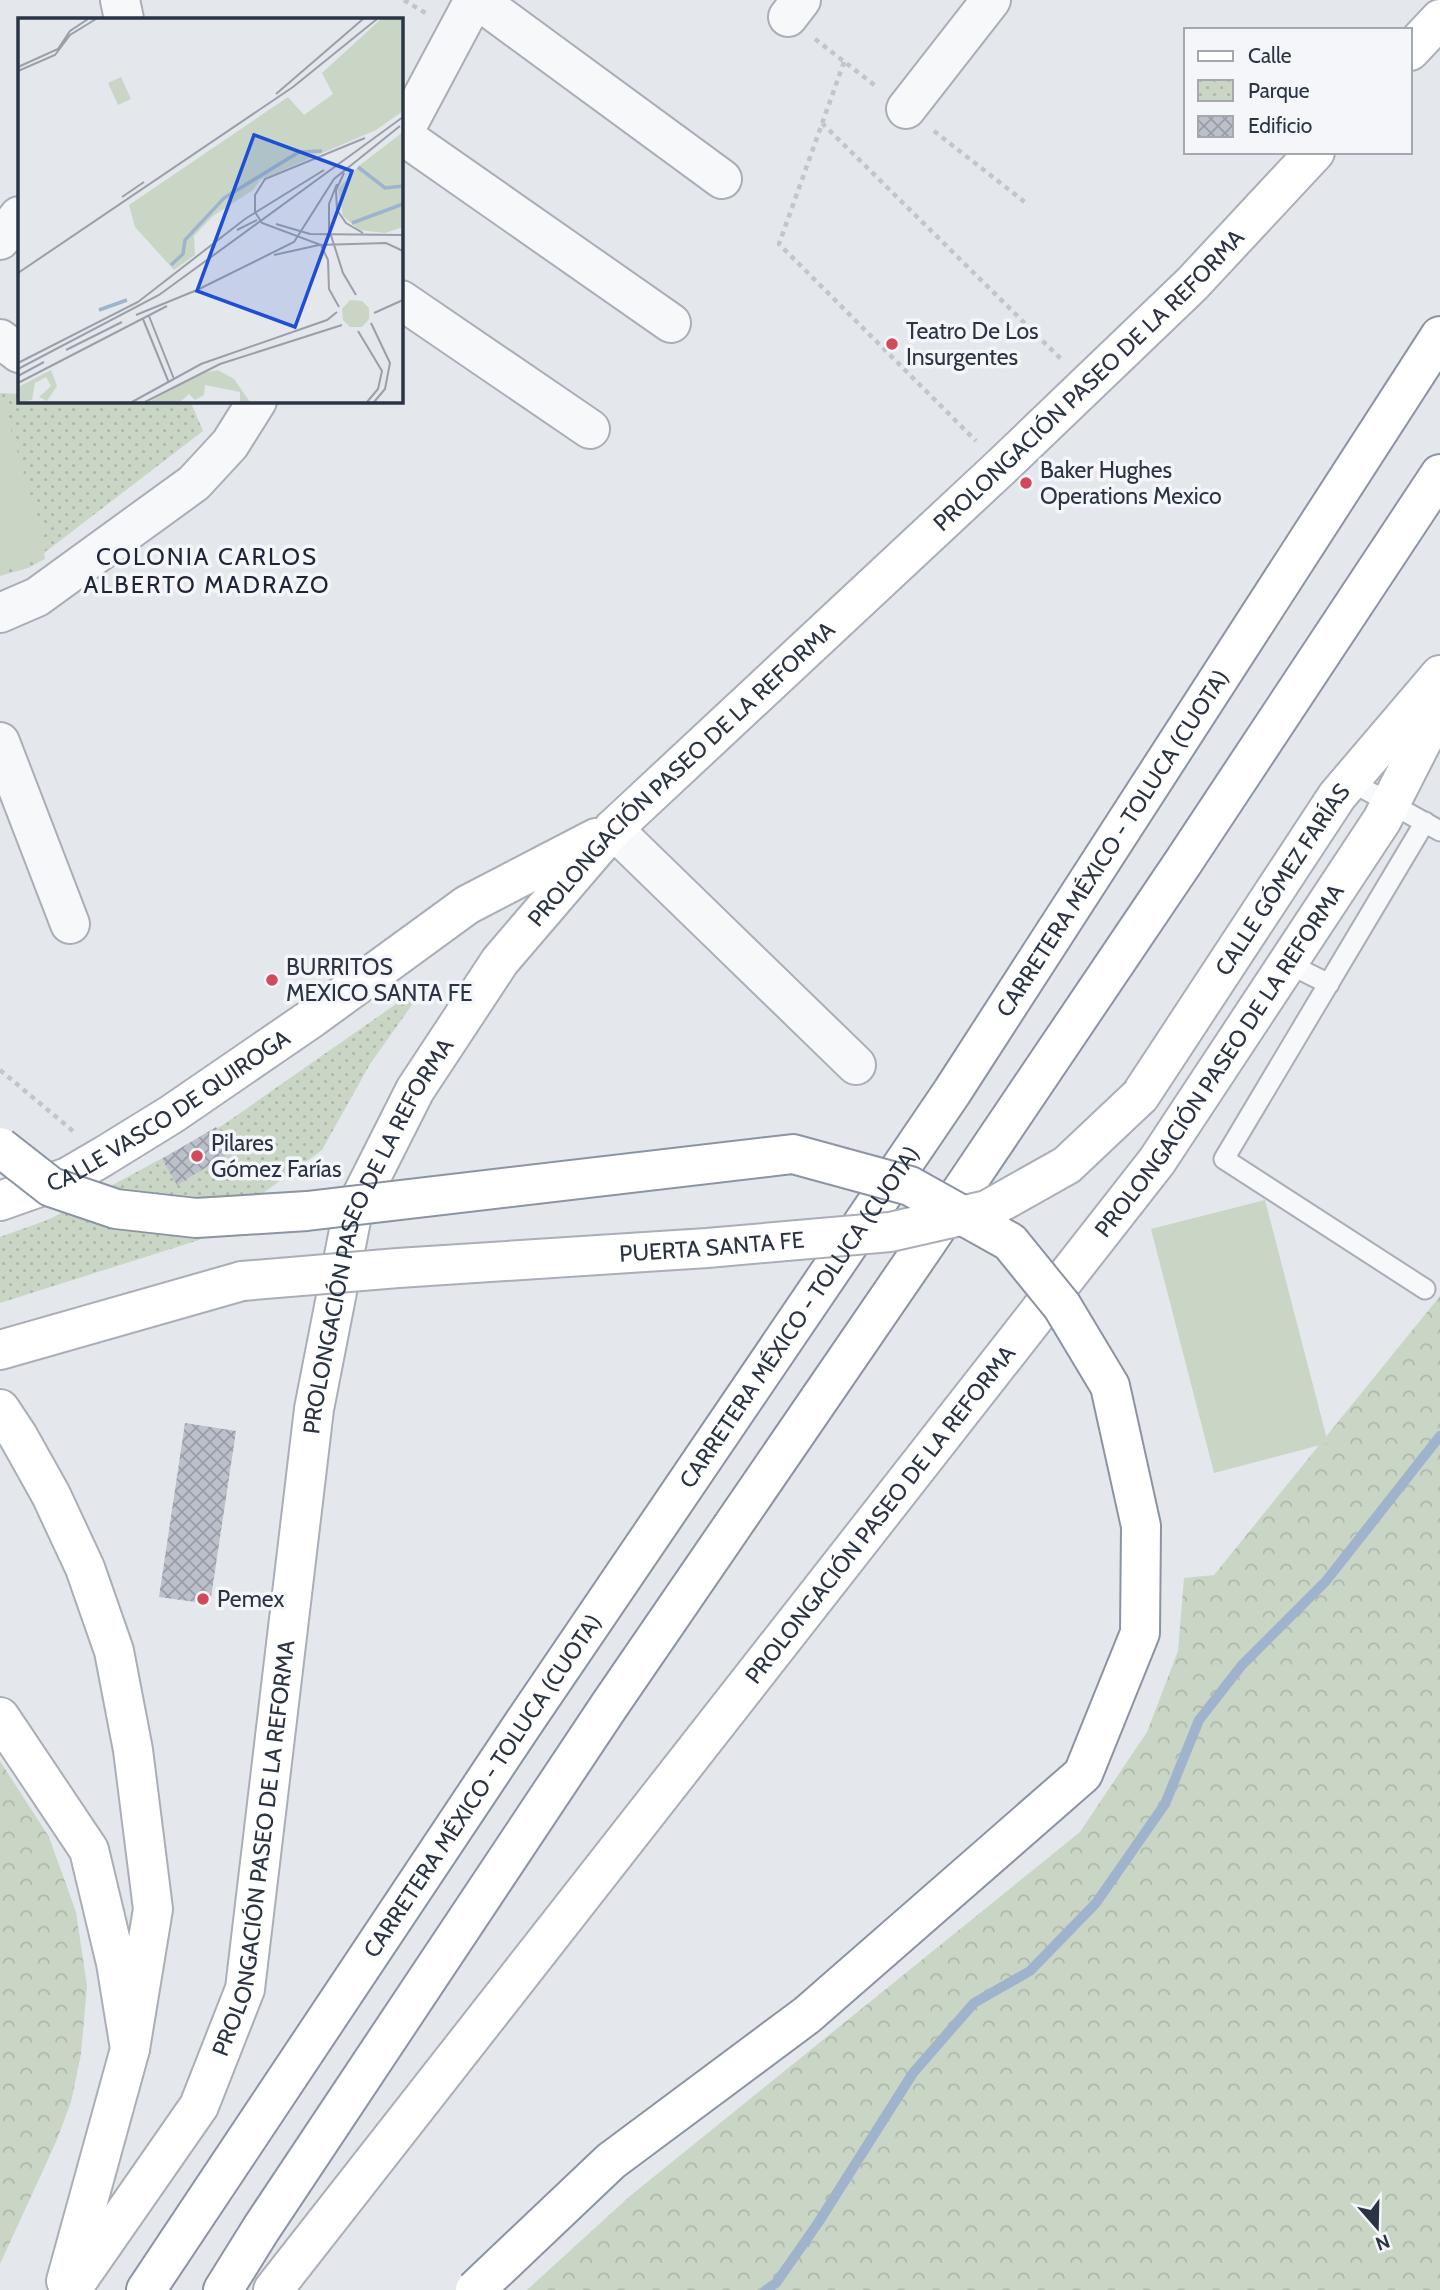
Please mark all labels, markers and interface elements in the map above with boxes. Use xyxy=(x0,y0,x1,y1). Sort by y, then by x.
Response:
inset map xyxy=(18,18,402,402)
legend xyxy=(1184,28,1412,154)
text: Calle xyxy=(1248,43,1292,68)
text: Parque xyxy=(1248,78,1310,103)
text: Edificio xyxy=(1248,113,1312,138)
street label: PROLONGACIÓN PASEO DE LA REFORMA xyxy=(927,223,1250,537)
place label: Teatro De Los Insurgentes xyxy=(906,317,1039,371)
marker: Teatro De Los Insurgentes xyxy=(884,336,900,352)
place label: Baker Hughes Operations Mexico xyxy=(1040,456,1222,510)
marker: Baker Hughes Operations Mexico xyxy=(1018,475,1034,491)
district label: COLONIA CARLOS ALBERTO MADRAZO xyxy=(84,542,330,599)
street label: PROLONGACIÓN PASEO DE LA REFORMA xyxy=(522,615,841,932)
street label: CARRETERA MÉXICO - TOLUCA (CUOTA) xyxy=(990,665,1235,1022)
street label: CALLE GÓMEZ FARÍAS xyxy=(1209,778,1355,981)
street label: PROLONGACIÓN PASEO DE LA REFORMA xyxy=(1089,879,1350,1243)
place label: BURRITOS MEXICO SANTA FE xyxy=(286,953,472,1007)
marker: BURRITOS MEXICO SANTA FE xyxy=(264,972,280,988)
street label: CALLE VASCO DE QUIROGA xyxy=(43,1023,295,1197)
street label: PROLONGACIÓN PASEO DE LA REFORMA xyxy=(297,1033,459,1435)
place label: Pilares Gómez Farías xyxy=(211,1129,341,1183)
street label: CARRETERA MÉXICO - TOLUCA (CUOTA) xyxy=(673,1141,925,1493)
marker: Pilares Gómez Farías xyxy=(189,1148,205,1164)
street label: PUERTA SANTA FE xyxy=(618,1226,805,1268)
street label: PROLONGACIÓN PASEO DE LA REFORMA xyxy=(739,1340,1021,1689)
place label: Pemex xyxy=(217,1585,284,1613)
marker: Pemex xyxy=(195,1591,211,1607)
street label: CARRETERA MÉXICO - TOLUCA (CUOTA) xyxy=(357,1609,607,1963)
street label: PROLONGACIÓN PASEO DE LA REFORMA xyxy=(206,1639,300,2060)
north arrow xyxy=(1342,2192,1412,2262)
text: N xyxy=(1372,2229,1393,2256)

